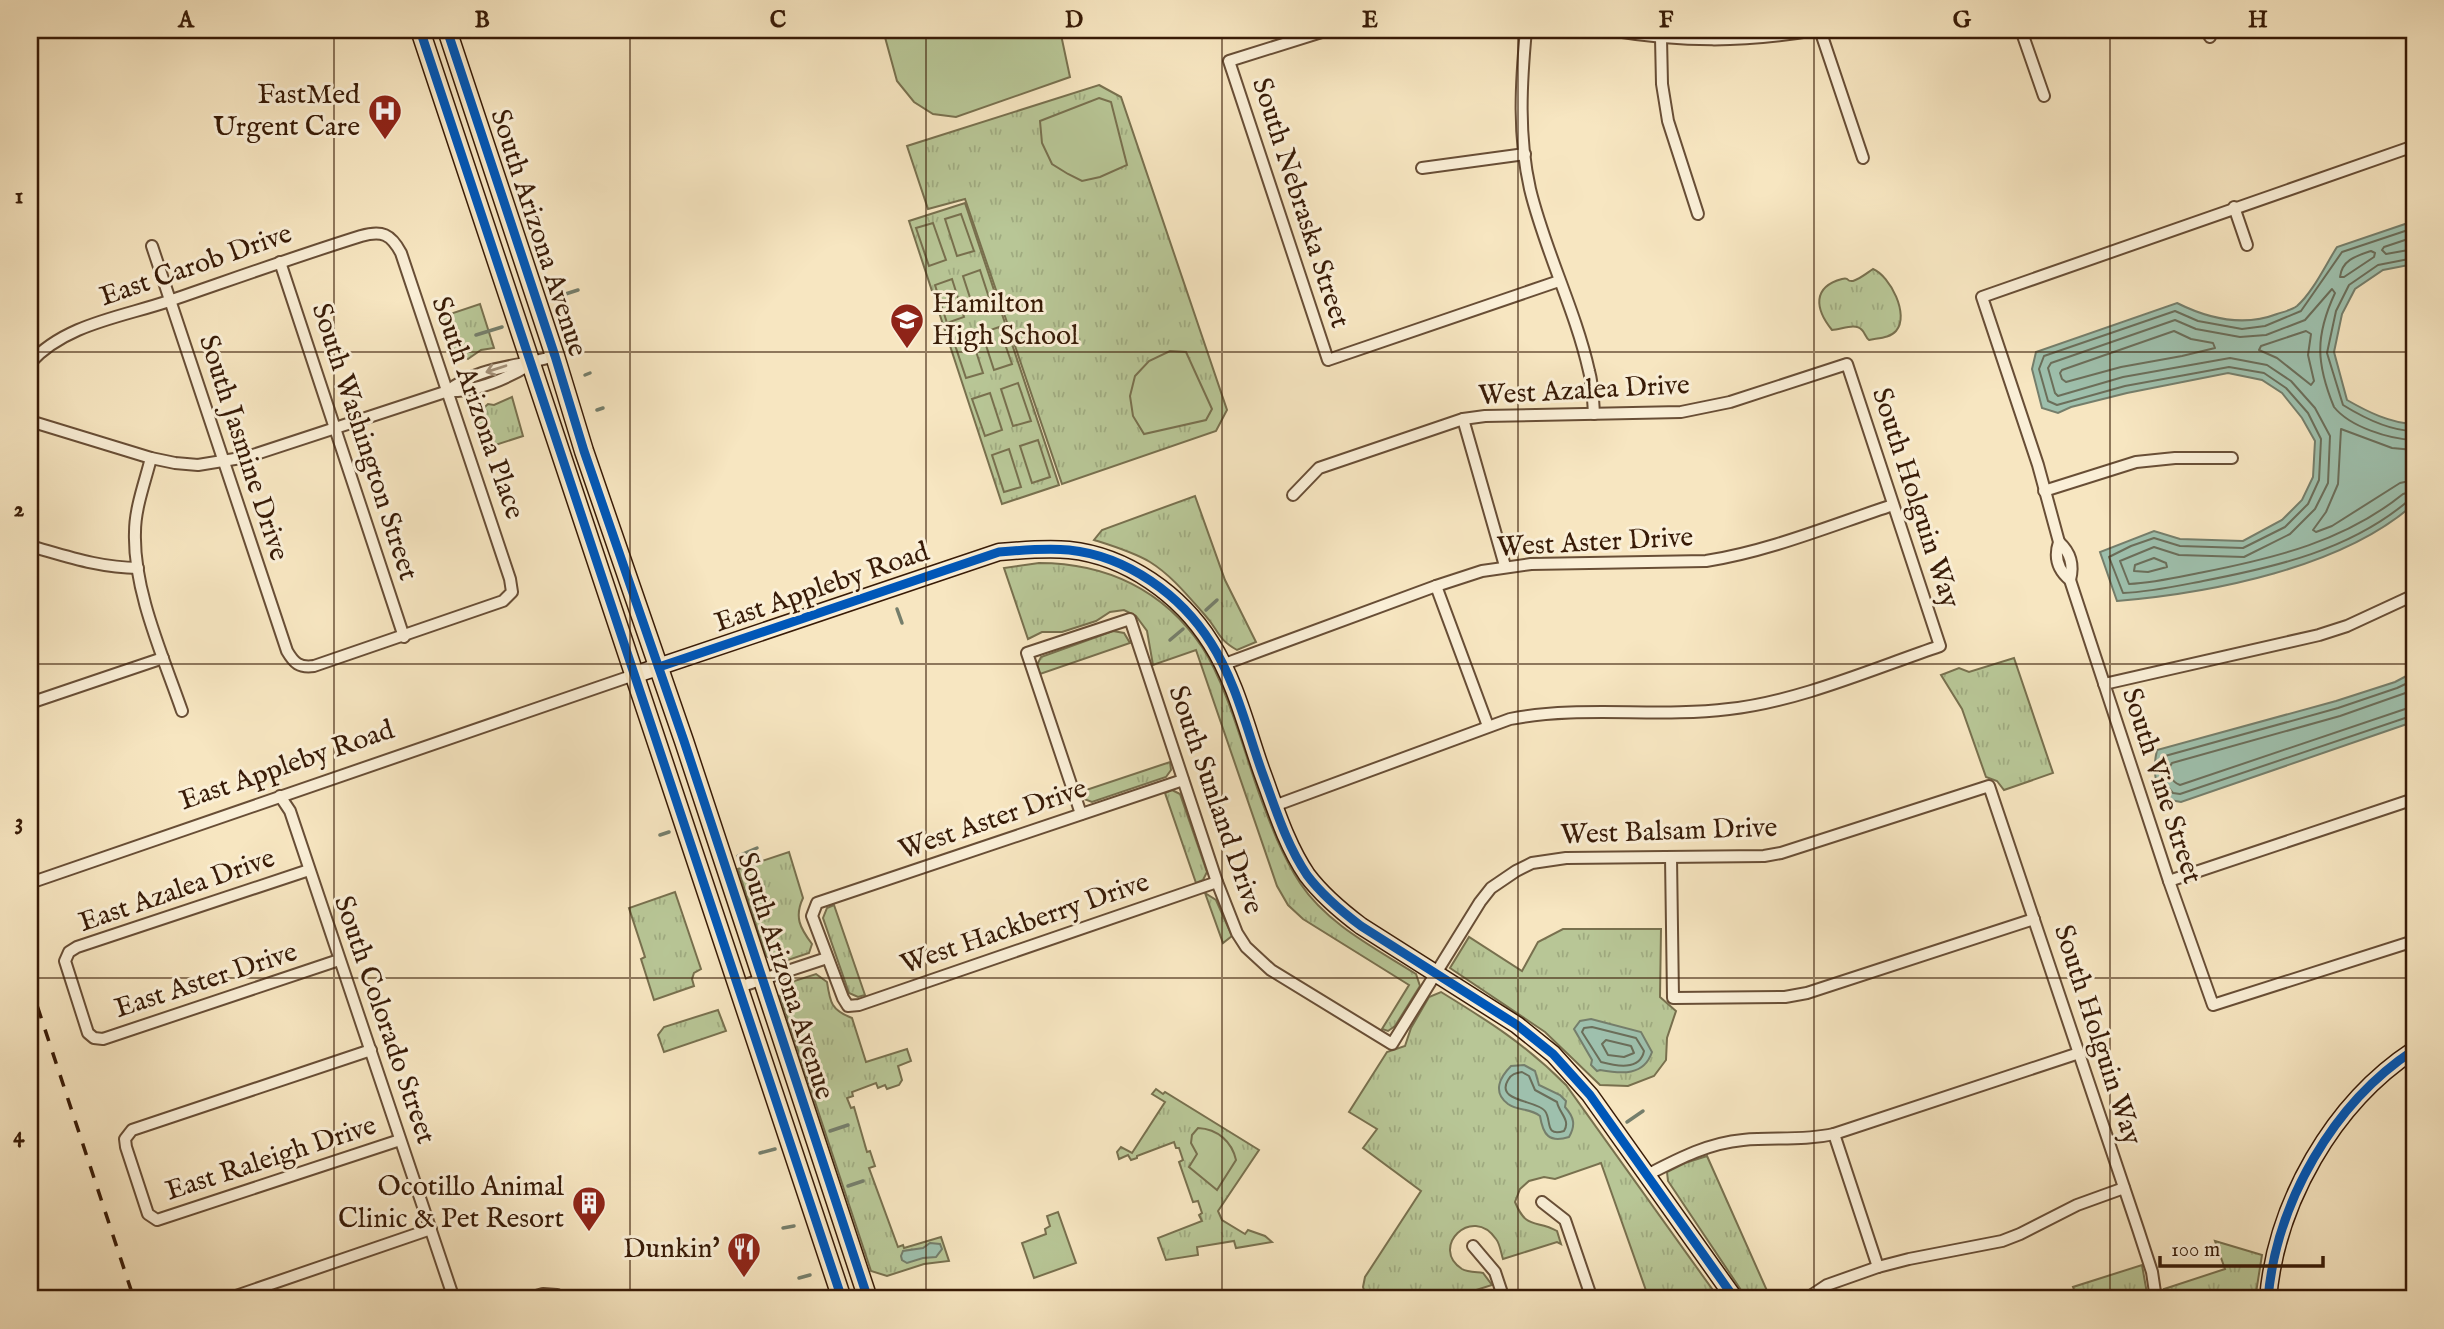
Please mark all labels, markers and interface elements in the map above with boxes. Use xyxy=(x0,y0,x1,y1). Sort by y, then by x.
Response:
text: A xyxy=(177,6,195,35)
text: B xyxy=(474,6,490,35)
text: C xyxy=(770,6,787,35)
text: D xyxy=(1065,6,1083,35)
text: E xyxy=(1362,6,1378,35)
text: F xyxy=(1659,6,1674,35)
text: G xyxy=(1953,6,1972,35)
text: H xyxy=(2248,6,2268,35)
street label: South Nebraska Street xyxy=(1243,74,1357,333)
place label: FastMed Urgent Care xyxy=(213,78,360,145)
hospital icon: FastMed Urgent Care xyxy=(366,92,404,141)
street label: South Arizona Avenue xyxy=(482,105,595,361)
text: 1 xyxy=(15,182,23,211)
street label: East Carob Drive xyxy=(95,217,297,315)
place label: Hamilton High School xyxy=(932,287,1079,354)
street label: South Arizona Place xyxy=(423,292,532,524)
street label: South Washington Street xyxy=(303,299,425,585)
school or university icon: Hamilton High School xyxy=(888,301,926,350)
street label: South Jasmine Drive xyxy=(190,331,296,565)
one-way arrow xyxy=(485,364,507,376)
street label: West Azalea Drive xyxy=(1477,368,1691,414)
street label: South Holguin Way xyxy=(1863,383,1967,613)
text: 2 xyxy=(14,495,25,524)
street label: West Aster Drive xyxy=(1496,520,1694,566)
street label: East Appleby Road xyxy=(710,535,934,641)
street label: South Sunland Drive xyxy=(1160,681,1271,919)
street label: South Vine Street xyxy=(2113,684,2209,889)
street label: East Appleby Road xyxy=(175,713,399,819)
street label: West Aster Drive xyxy=(894,771,1092,869)
text: 3 xyxy=(15,808,23,837)
street label: West Balsam Drive xyxy=(1560,811,1778,853)
street label: East Azalea Drive xyxy=(74,841,280,941)
street label: South Arizona Avenue xyxy=(729,848,842,1104)
street label: West Hackberry Drive xyxy=(896,865,1154,983)
street label: South Colorado Street xyxy=(325,891,443,1149)
street label: South Holguin Way xyxy=(2045,920,2149,1150)
street label: East Aster Drive xyxy=(110,935,302,1027)
street label: East Raleigh Drive xyxy=(161,1108,381,1210)
text: 4 xyxy=(13,1121,25,1150)
place label: Ocotillo Animal Clinic & Pet Resort xyxy=(338,1170,564,1237)
building icon: Ocotillo Animal Clinic & Pet Resort xyxy=(570,1184,608,1233)
scale bar xyxy=(2160,1224,2323,1268)
restaurant icon: Dunkin' xyxy=(725,1230,763,1279)
place label: Dunkin' xyxy=(623,1232,720,1267)
text: 100 m xyxy=(2171,1237,2220,1264)

